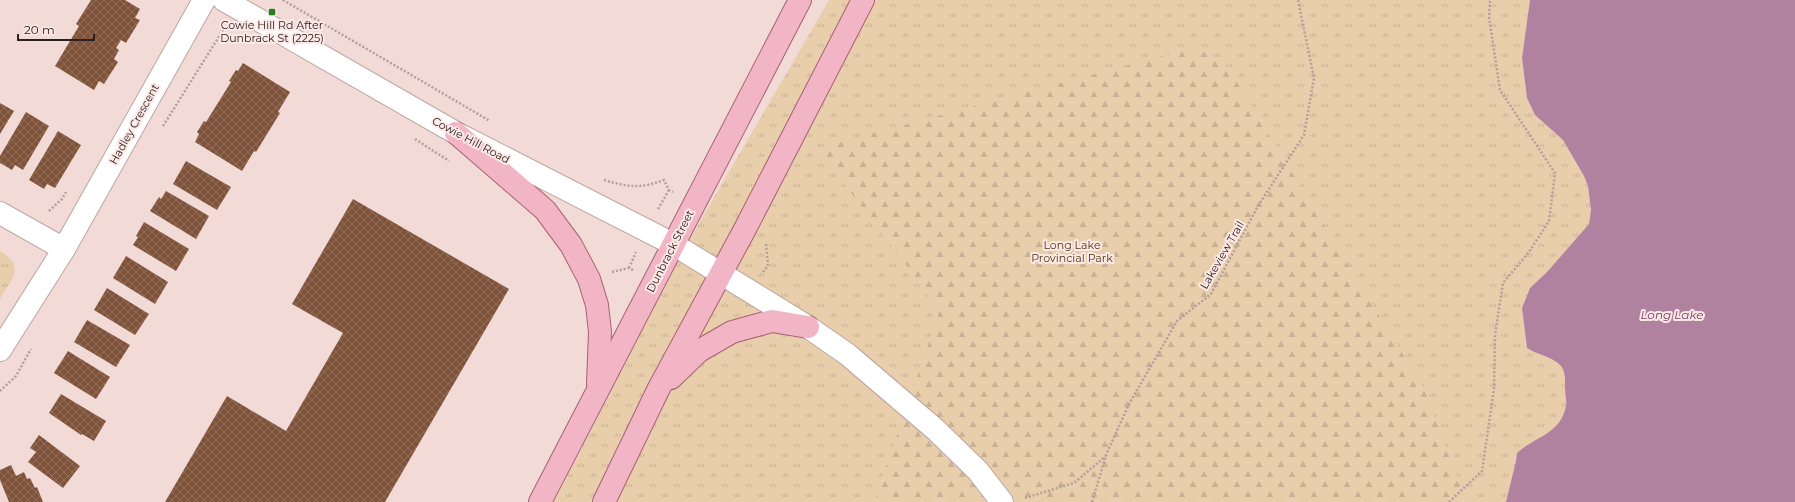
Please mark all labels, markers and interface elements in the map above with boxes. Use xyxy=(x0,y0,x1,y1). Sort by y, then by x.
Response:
marker: Cowie Hill Rd After Dunbrack St (2225) xyxy=(267,7,277,17)
scale bar xyxy=(18,16,94,42)
place label: Cowie Hill Rd After Dunbrack St (2225) xyxy=(220,18,324,45)
text: 20 m xyxy=(24,22,55,37)
street label: Hadley Crescent xyxy=(106,81,162,167)
street label: Cowie Hill Road xyxy=(430,114,512,166)
street label: Dunbrack Street xyxy=(643,207,697,295)
street label: Lakeview Trail xyxy=(1197,218,1247,292)
park label: Long Lake Provincial Park xyxy=(1031,238,1113,265)
water label: Long Lake xyxy=(1640,307,1704,322)

